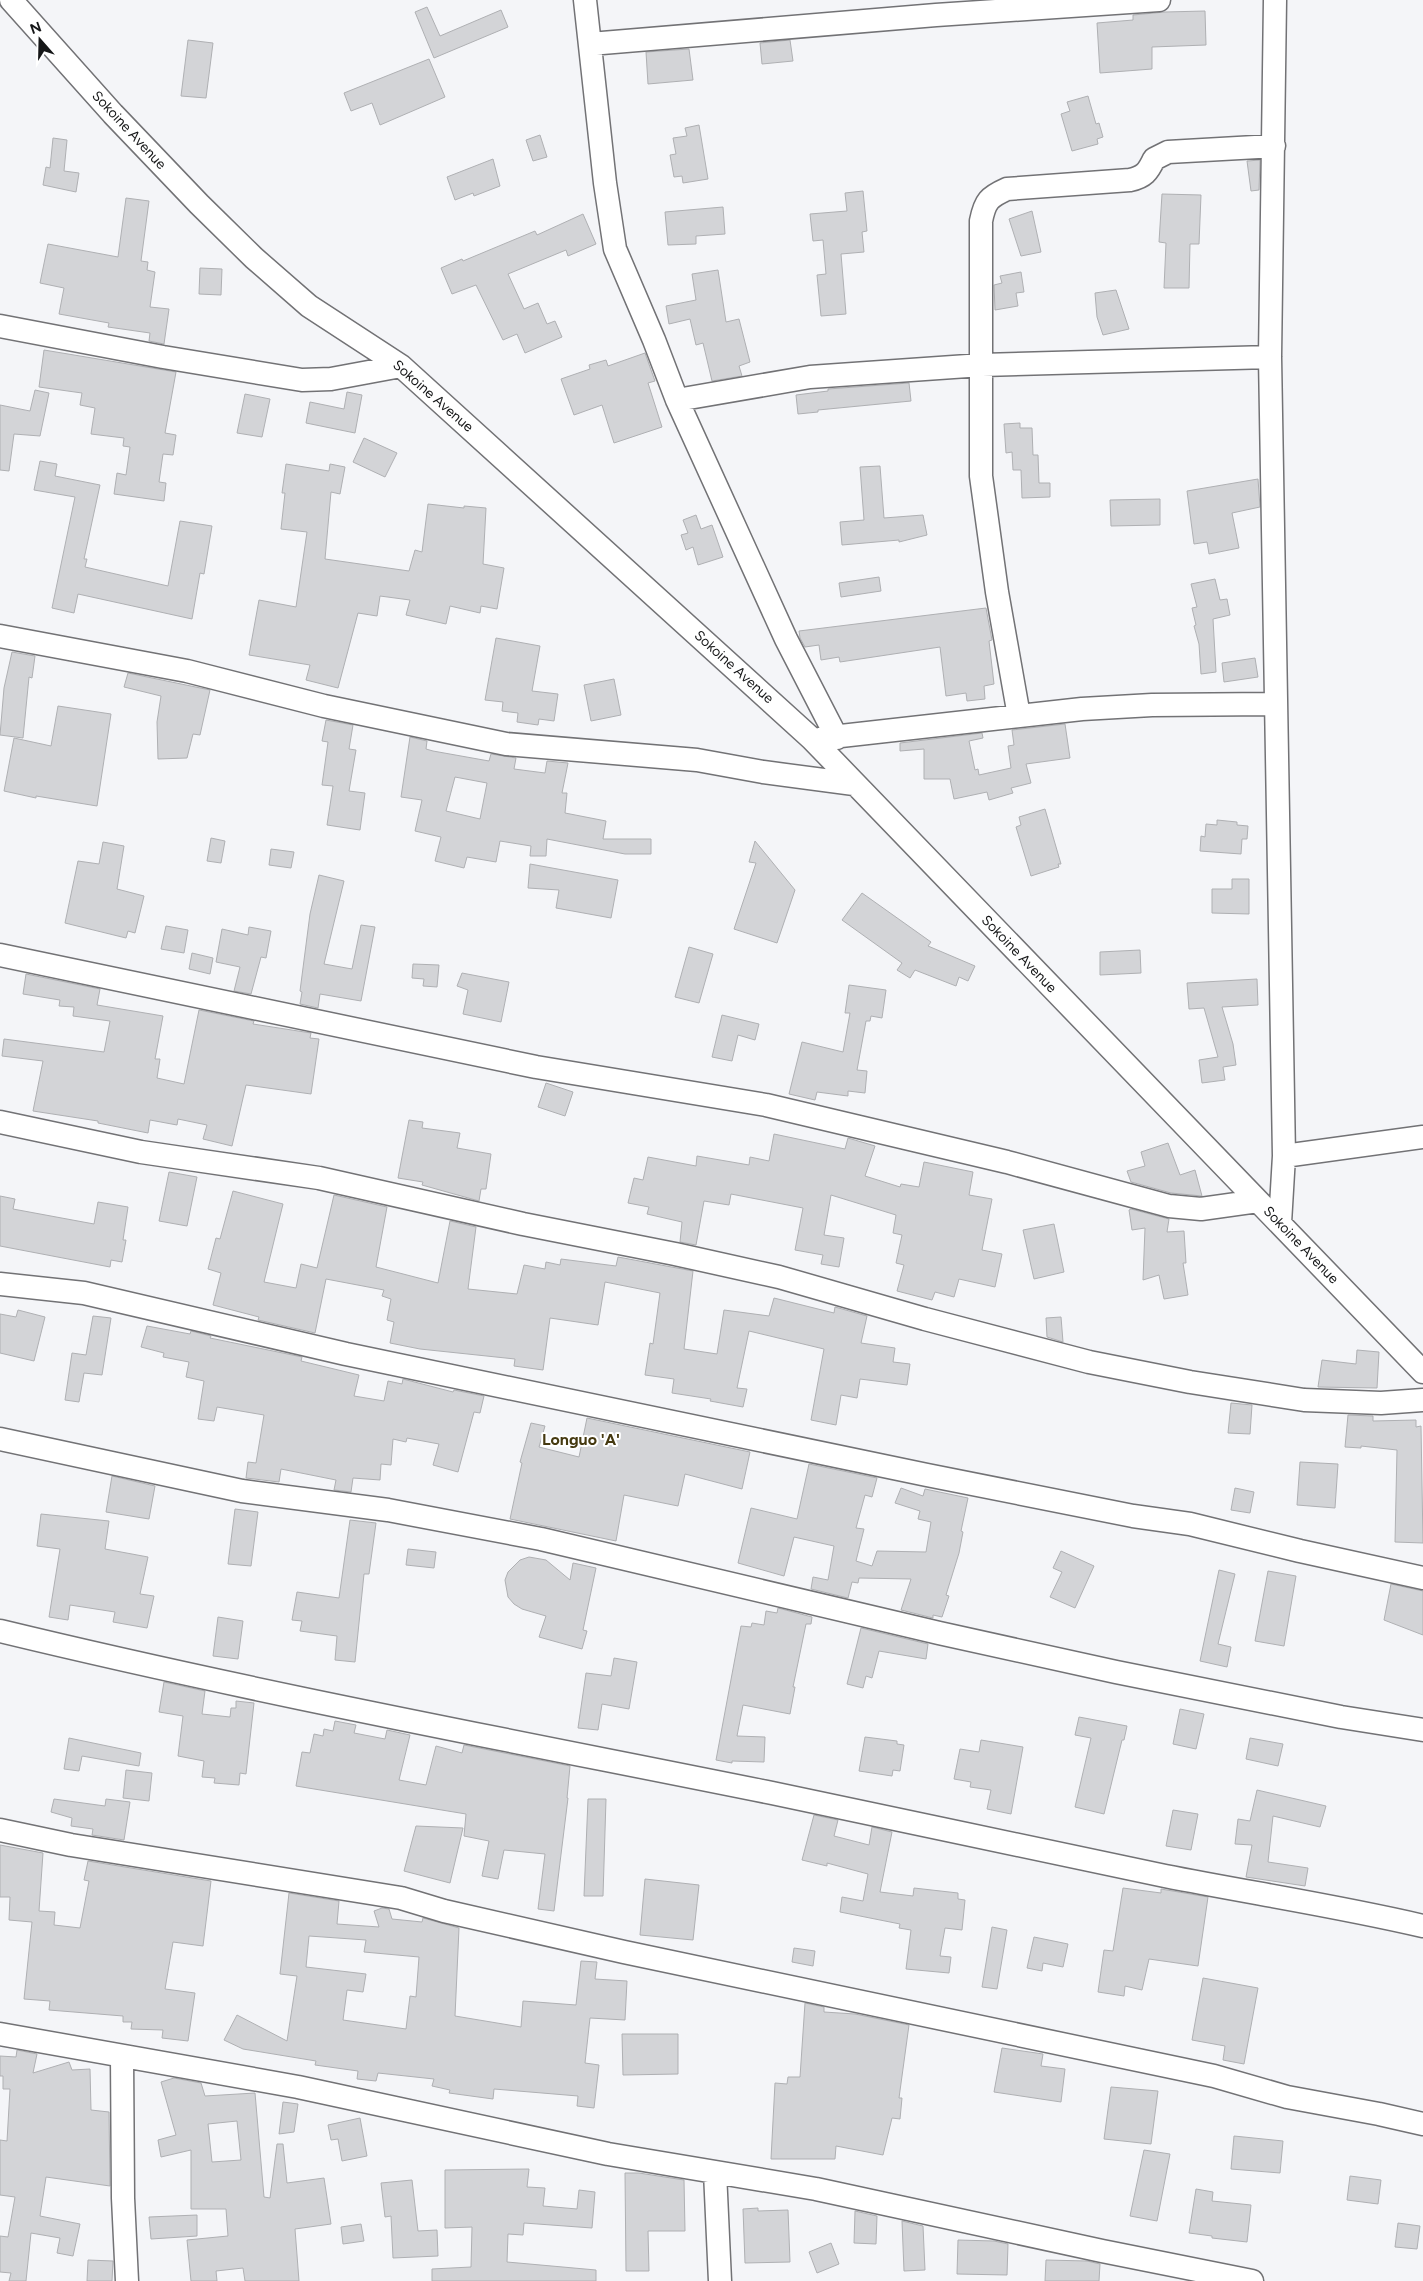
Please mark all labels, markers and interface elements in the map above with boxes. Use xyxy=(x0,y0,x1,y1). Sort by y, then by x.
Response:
north arrow xyxy=(15,15,65,65)
text: N xyxy=(28,18,44,38)
street label: Sokoine Avenue xyxy=(88,87,170,173)
street label: Sokoine Avenue xyxy=(389,356,477,436)
street label: Sokoine Avenue xyxy=(691,627,777,707)
street label: Sokoine Avenue xyxy=(978,912,1060,996)
street label: Sokoine Avenue xyxy=(1260,1203,1342,1287)
district label: Longuo 'A' xyxy=(542,1430,620,1449)

